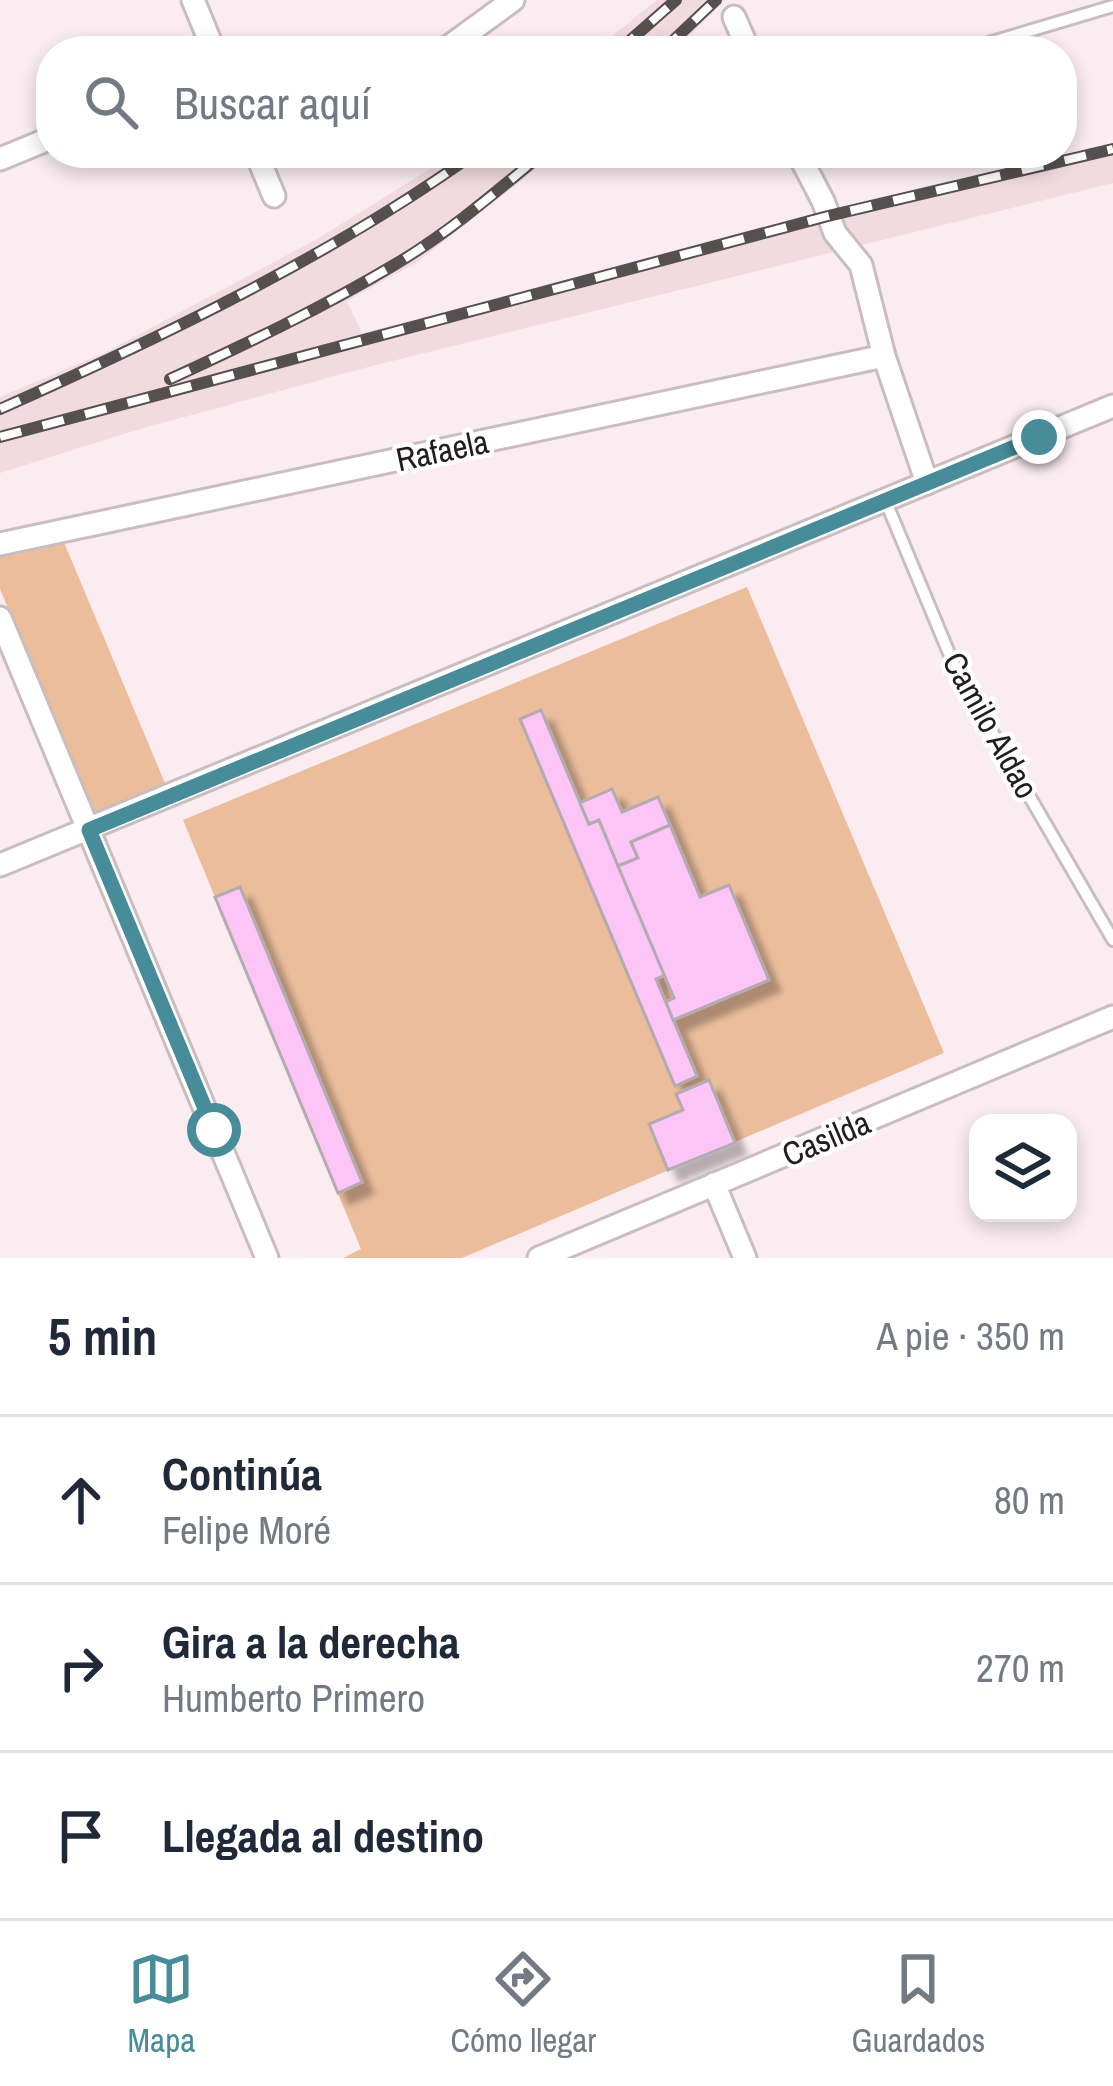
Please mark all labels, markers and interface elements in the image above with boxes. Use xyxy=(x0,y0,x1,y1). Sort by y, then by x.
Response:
search box xyxy=(36,36,1077,168)
icon: search xyxy=(78,69,144,135)
text: Buscar aquí xyxy=(174,72,371,133)
route end xyxy=(1012,410,1066,464)
street label: Rafaela xyxy=(392,419,492,481)
street label: Camilo Aldao xyxy=(933,644,1049,806)
street label: Casilda xyxy=(775,1100,877,1176)
route start xyxy=(187,1103,241,1157)
map controls xyxy=(969,1114,1077,1222)
button: layers xyxy=(969,1114,1077,1222)
text: 5 min xyxy=(48,1302,157,1371)
text: A pie · 350 m xyxy=(877,1310,1065,1362)
text: Continúa xyxy=(162,1443,322,1504)
icon: ahead xyxy=(48,1467,114,1533)
text: 80 m xyxy=(994,1474,1065,1526)
text: Felipe Moré xyxy=(162,1504,331,1556)
text: Gira a la derecha xyxy=(162,1611,459,1672)
icon: right xyxy=(48,1635,114,1701)
text: 270 m xyxy=(976,1642,1065,1694)
text: Humberto Primero xyxy=(162,1672,425,1724)
icon: arrive xyxy=(48,1803,114,1869)
text: Llegada al destino xyxy=(162,1805,484,1866)
tab: Mapa xyxy=(128,1946,195,2062)
tab: Cómo llegar xyxy=(450,1946,596,2062)
tab: Guardados xyxy=(851,1946,985,2062)

